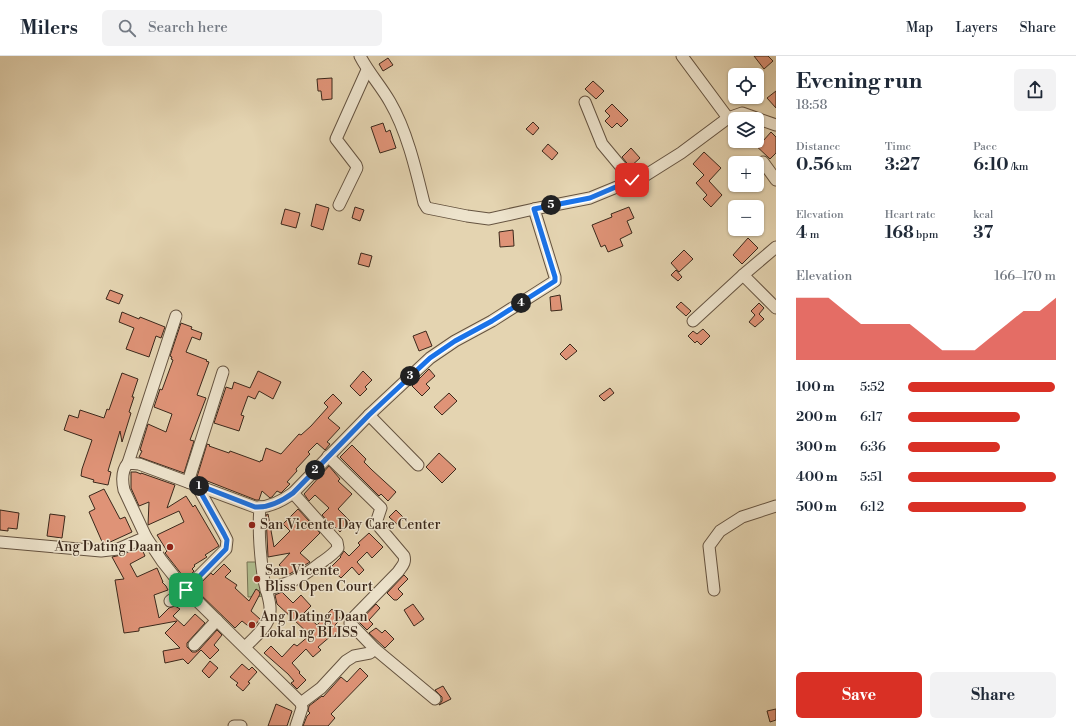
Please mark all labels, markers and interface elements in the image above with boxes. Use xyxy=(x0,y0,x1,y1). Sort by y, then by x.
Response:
search box xyxy=(102,10,382,46)
text: Milers xyxy=(20,16,78,40)
icon: search xyxy=(116,17,138,39)
text: Search here xyxy=(148,18,228,37)
text: Map xyxy=(906,19,933,37)
text: Layers xyxy=(955,19,998,37)
text: Share xyxy=(1020,19,1056,37)
map controls xyxy=(728,68,764,236)
button: locate xyxy=(728,68,764,104)
text: Evening run xyxy=(796,68,922,95)
button: share xyxy=(1014,69,1056,111)
text: 18:58 xyxy=(796,97,827,113)
button: layers xyxy=(728,112,764,148)
text: Distance xyxy=(796,140,840,154)
text: Time xyxy=(885,140,911,154)
text: Pace xyxy=(973,140,997,154)
text: 0.56 xyxy=(796,154,834,176)
text: 3:27 xyxy=(885,154,920,176)
text: 6:10 xyxy=(973,154,1009,176)
button: + xyxy=(728,156,764,192)
text: km xyxy=(834,160,852,174)
text: /km xyxy=(1009,160,1028,174)
pin xyxy=(615,163,649,197)
icon: check xyxy=(621,169,643,191)
pin: 5 xyxy=(541,195,561,215)
text: 5 xyxy=(548,198,554,212)
button: − xyxy=(728,200,764,236)
text: Elevation xyxy=(796,208,844,222)
text: Heart rate xyxy=(885,208,935,222)
text: kcal xyxy=(973,208,993,222)
text: 4 xyxy=(796,222,807,244)
text: 168 xyxy=(885,222,914,244)
text: 37 xyxy=(973,222,993,244)
text: m xyxy=(807,228,819,242)
text: bpm xyxy=(914,228,938,242)
text: Elevation xyxy=(796,268,852,284)
text: 166–170 m xyxy=(994,268,1056,284)
pin: 4 xyxy=(511,293,531,313)
text: 4 xyxy=(517,296,525,310)
pin: 3 xyxy=(400,366,420,386)
text: 3 xyxy=(407,369,413,383)
text: 100 m xyxy=(796,379,835,395)
text: 5:52 xyxy=(860,379,885,395)
text: 200 m xyxy=(796,409,837,425)
text: 6:17 xyxy=(860,409,882,425)
text: 300 m xyxy=(796,439,837,455)
text: 6:36 xyxy=(860,439,886,455)
pin: 2 xyxy=(305,460,325,480)
text: 2 xyxy=(312,463,318,477)
text: 400 m xyxy=(796,469,838,485)
text: 5:51 xyxy=(860,469,883,485)
pin: 1 xyxy=(189,476,209,496)
text: 1 xyxy=(196,479,202,493)
text: 500 m xyxy=(796,499,837,515)
text: 6:12 xyxy=(860,499,884,515)
place label: San Vicente Day Care Center xyxy=(260,516,441,534)
marker: San Vicente Day Care Center xyxy=(247,520,257,530)
place label: Ang Dating Daan xyxy=(54,538,163,556)
marker: Ang Dating Daan xyxy=(165,542,175,552)
place label: San Vicente Bliss Open Court xyxy=(264,562,373,596)
pin xyxy=(169,573,203,607)
marker: San Vicente Bliss Open Court xyxy=(252,574,262,584)
icon: arrive xyxy=(175,579,197,601)
place label: Ang Dating Daan Lokal ng BLISS xyxy=(259,608,368,642)
marker: Ang Dating Daan Lokal ng BLISS xyxy=(247,620,257,630)
button: Save xyxy=(796,672,922,718)
button: Share xyxy=(930,672,1056,718)

